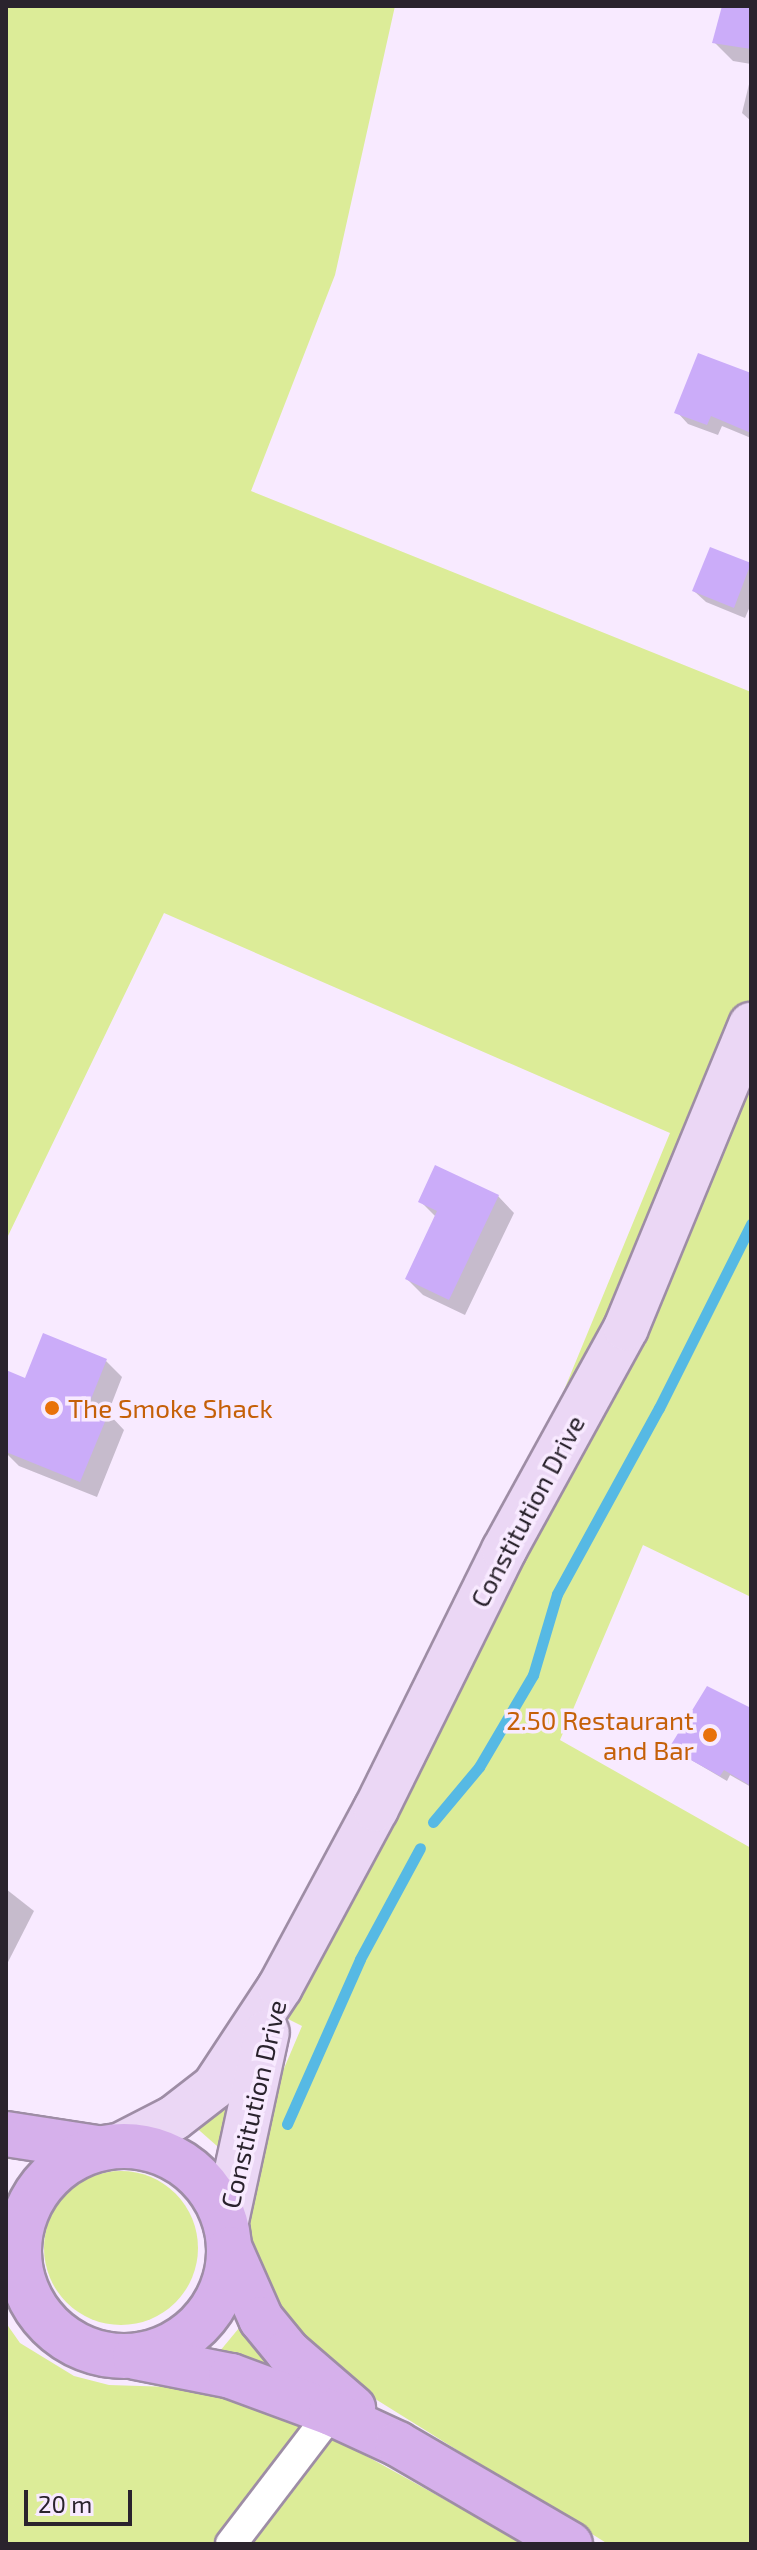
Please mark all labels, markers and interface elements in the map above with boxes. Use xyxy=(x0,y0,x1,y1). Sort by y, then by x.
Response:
place label: The Smoke Shack xyxy=(68,1392,273,1424)
marker: The Smoke Shack xyxy=(43,1399,61,1417)
street label: Constitution Drive xyxy=(463,1410,591,1612)
place label: 2.50 Restaurant and Bar xyxy=(506,1704,694,1766)
marker: 2.50 Restaurant and Bar xyxy=(701,1726,719,1744)
street label: Constitution Drive xyxy=(214,1997,292,2211)
scale bar xyxy=(28,2474,136,2524)
text: 20 m xyxy=(38,2489,92,2518)

